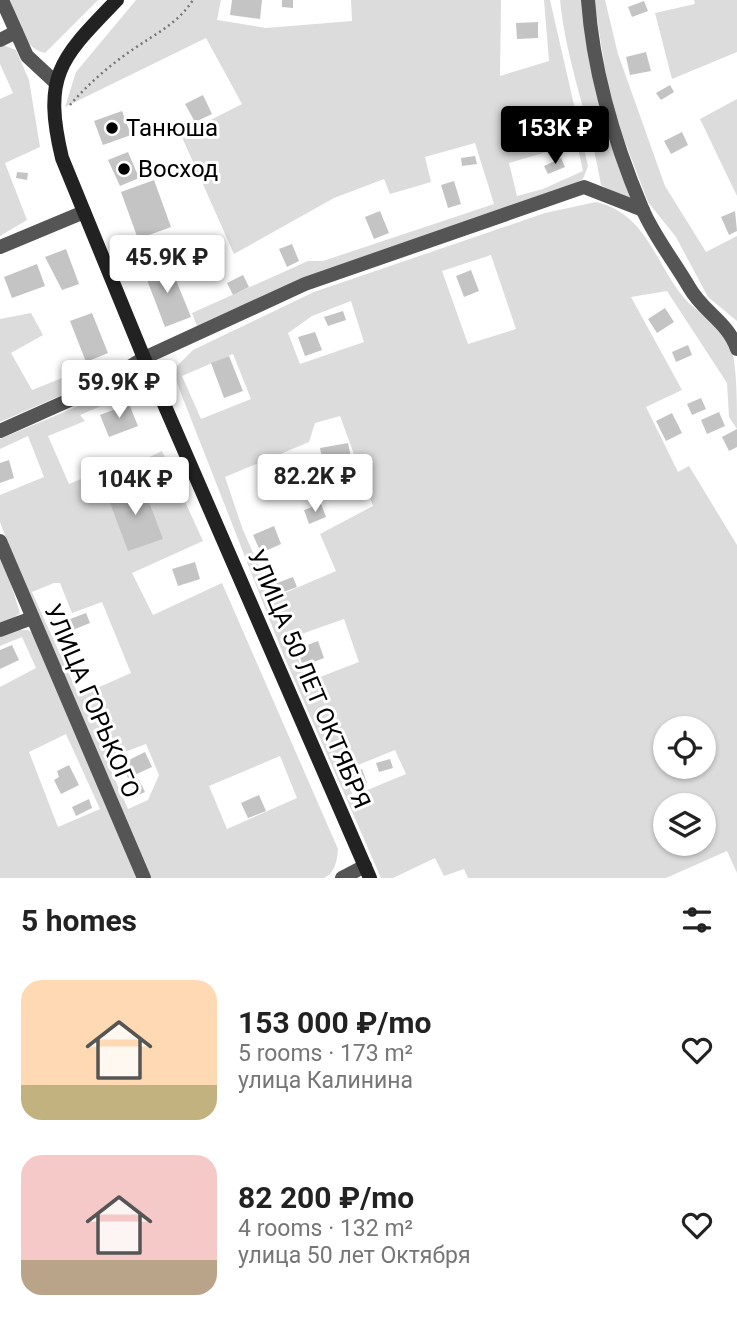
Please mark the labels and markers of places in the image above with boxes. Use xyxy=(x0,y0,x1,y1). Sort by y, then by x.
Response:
pin: 153K ₽ xyxy=(498,106,612,166)
place label: Танюша xyxy=(126,114,218,142)
marker: Танюша xyxy=(104,120,120,136)
place label: Восход xyxy=(138,155,218,183)
marker: Восход xyxy=(116,161,132,177)
pin: 45.9K ₽ xyxy=(102,236,232,295)
pin: 59.9K ₽ xyxy=(54,360,184,420)
pin: 82.2K ₽ xyxy=(250,454,380,514)
pin: 104K ₽ xyxy=(78,458,192,517)

